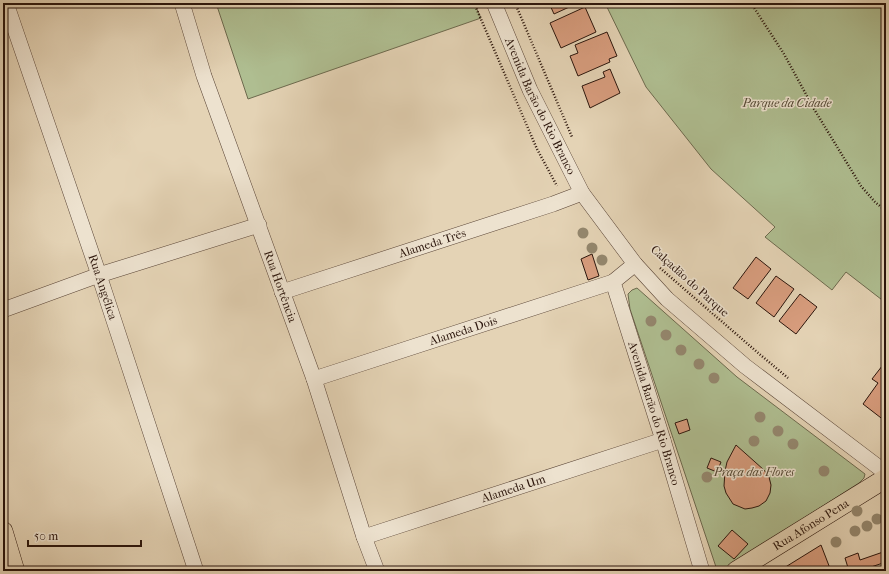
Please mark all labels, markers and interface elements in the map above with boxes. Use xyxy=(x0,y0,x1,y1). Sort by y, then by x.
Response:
street label: Avenida Barão do Rio Branco xyxy=(502,35,579,177)
park label: Parque da Cidade xyxy=(742,96,833,110)
street label: Alameda Três xyxy=(396,226,468,261)
street label: Calçadão do Parque xyxy=(647,242,732,321)
street label: Rua Hortência xyxy=(261,248,300,325)
street label: Rua Angélica xyxy=(85,252,120,322)
street label: Alameda Dois xyxy=(427,313,500,348)
street label: Avenida Barão do Rio Branco xyxy=(625,339,683,487)
park label: Praça das Flores xyxy=(713,465,795,479)
street label: Alameda Um xyxy=(479,472,547,506)
street label: Rua Afonso Pena xyxy=(770,496,852,553)
scale bar xyxy=(28,522,141,548)
text: 50 m xyxy=(34,529,58,543)

